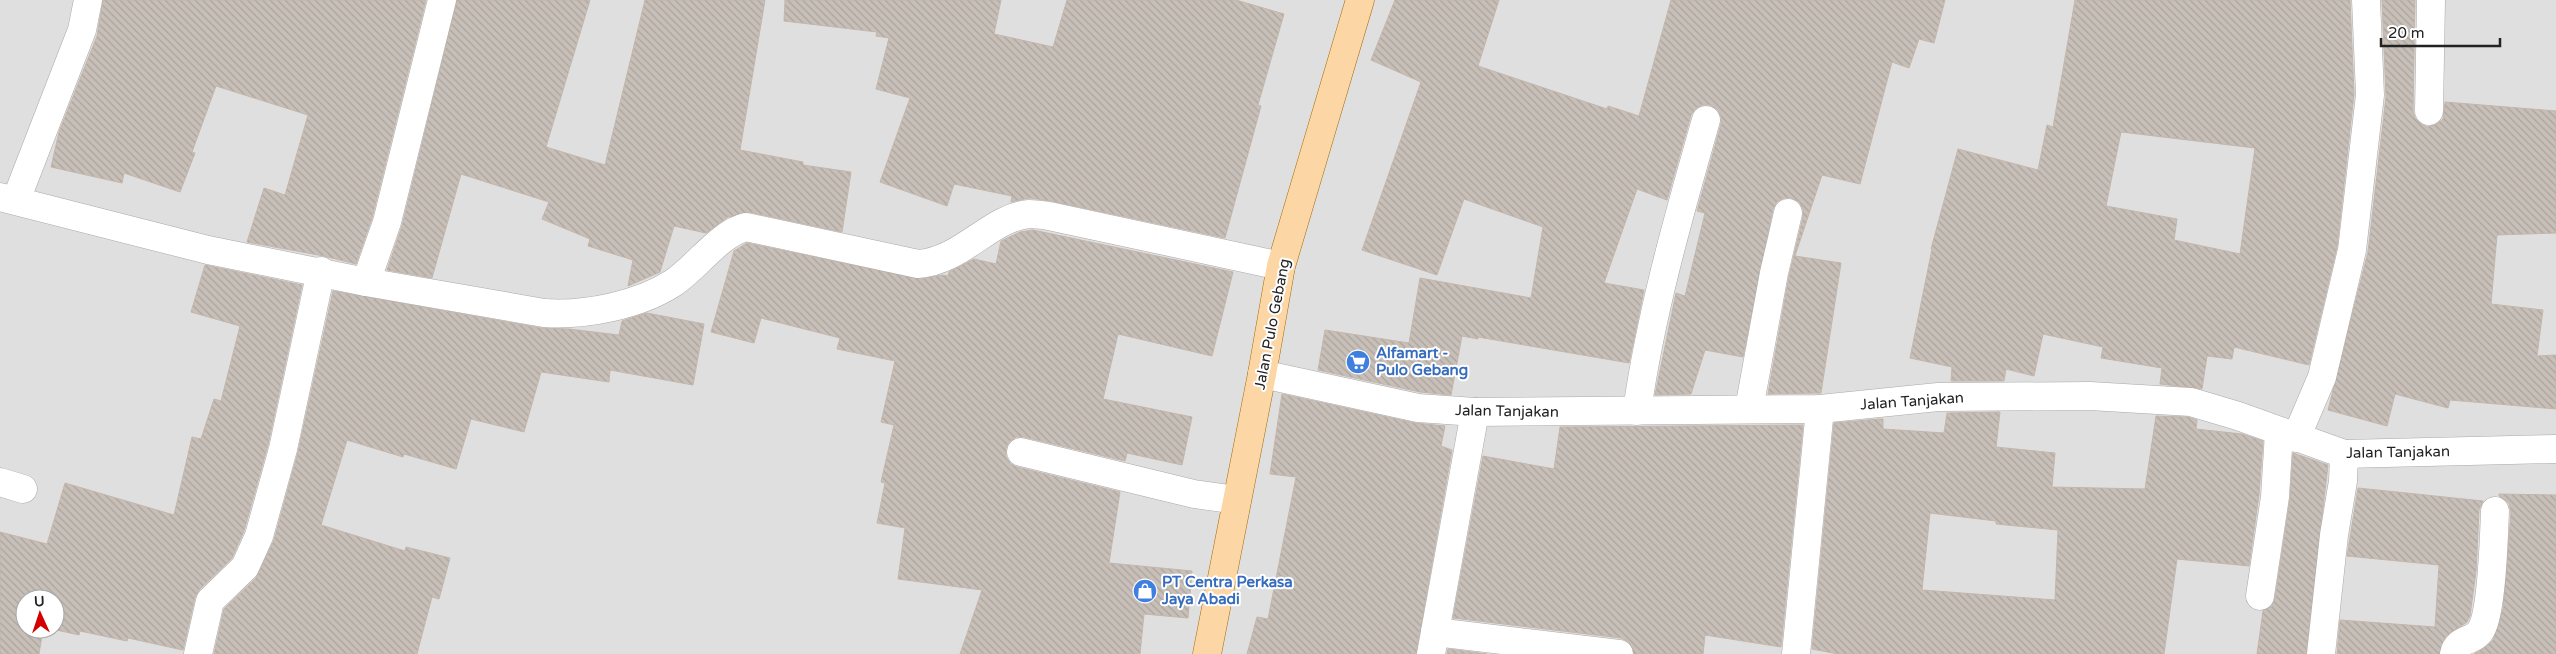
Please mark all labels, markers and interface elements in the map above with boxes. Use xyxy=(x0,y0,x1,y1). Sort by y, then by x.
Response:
scale bar xyxy=(2381,15,2500,47)
text: 20 m xyxy=(2388,24,2425,42)
street label: Jalan Pulo Gebang xyxy=(1250,257,1294,391)
place label: Alfamart - Pulo Gebang xyxy=(1376,344,1468,380)
supermarket icon: Alfamart - Pulo Gebang xyxy=(1345,349,1371,375)
street label: Jalan Tanjakan xyxy=(1860,388,1964,414)
street label: Jalan Tanjakan xyxy=(1455,401,1559,421)
street label: Jalan Tanjakan xyxy=(2346,442,2450,462)
place label: PT Centra Perkasa Jaya Abadi xyxy=(1161,573,1293,609)
shop icon: PT Centra Perkasa Jaya Abadi xyxy=(1132,578,1158,604)
north arrow xyxy=(15,589,65,639)
text: U xyxy=(34,593,45,610)

